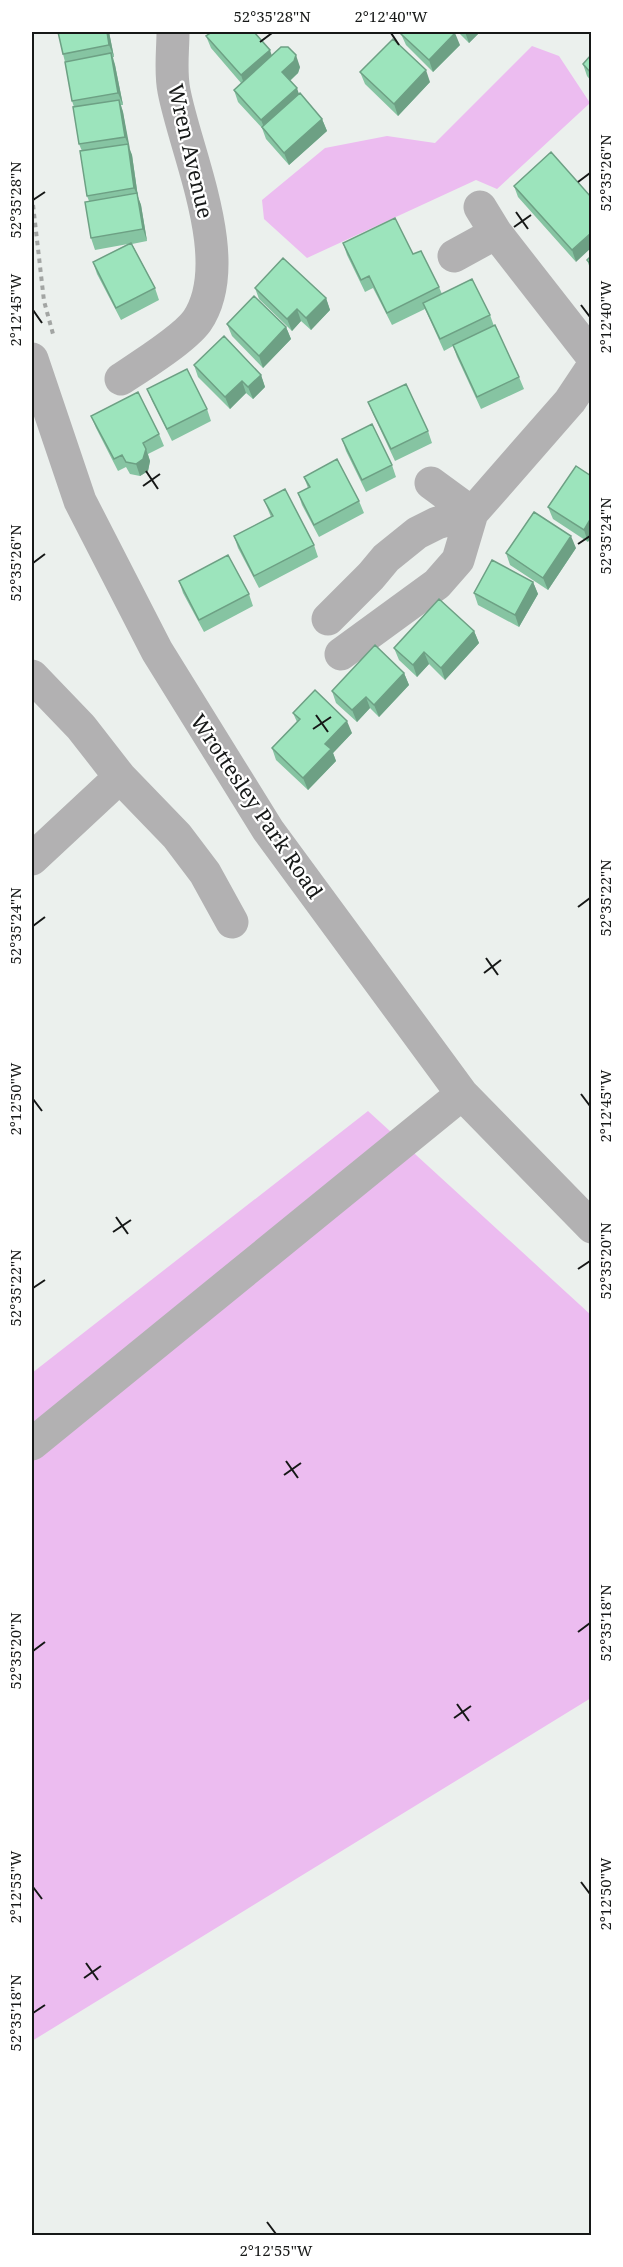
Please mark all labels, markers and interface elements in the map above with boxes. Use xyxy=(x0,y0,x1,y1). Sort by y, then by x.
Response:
text: 52°35'28"N xyxy=(233,6,311,26)
text: 2°12'40"W xyxy=(354,6,428,26)
street label: Wren Avenue xyxy=(162,81,220,221)
text: 52°35'26"N xyxy=(595,134,615,212)
text: 52°35'28"N xyxy=(5,161,25,239)
text: 2°12'45"W xyxy=(5,273,25,347)
text: 2°12'40"W xyxy=(595,280,615,354)
text: 52°35'24"N xyxy=(595,497,615,575)
text: 52°35'26"N xyxy=(5,524,25,602)
street label: Wrottesley Park Road xyxy=(185,708,329,904)
text: 52°35'22"N xyxy=(595,859,615,937)
text: 52°35'24"N xyxy=(5,887,25,965)
text: 2°12'50"W xyxy=(5,1062,25,1136)
text: 2°12'45"W xyxy=(595,1069,615,1143)
text: 52°35'20"N xyxy=(595,1222,615,1300)
text: 52°35'22"N xyxy=(5,1249,25,1327)
text: 52°35'18"N xyxy=(595,1584,615,1662)
text: 52°35'20"N xyxy=(5,1612,25,1690)
text: 2°12'55"W xyxy=(5,1850,25,1924)
text: 2°12'50"W xyxy=(595,1857,615,1931)
text: 52°35'18"N xyxy=(5,1974,25,2052)
text: 2°12'55"W xyxy=(239,2240,313,2260)

